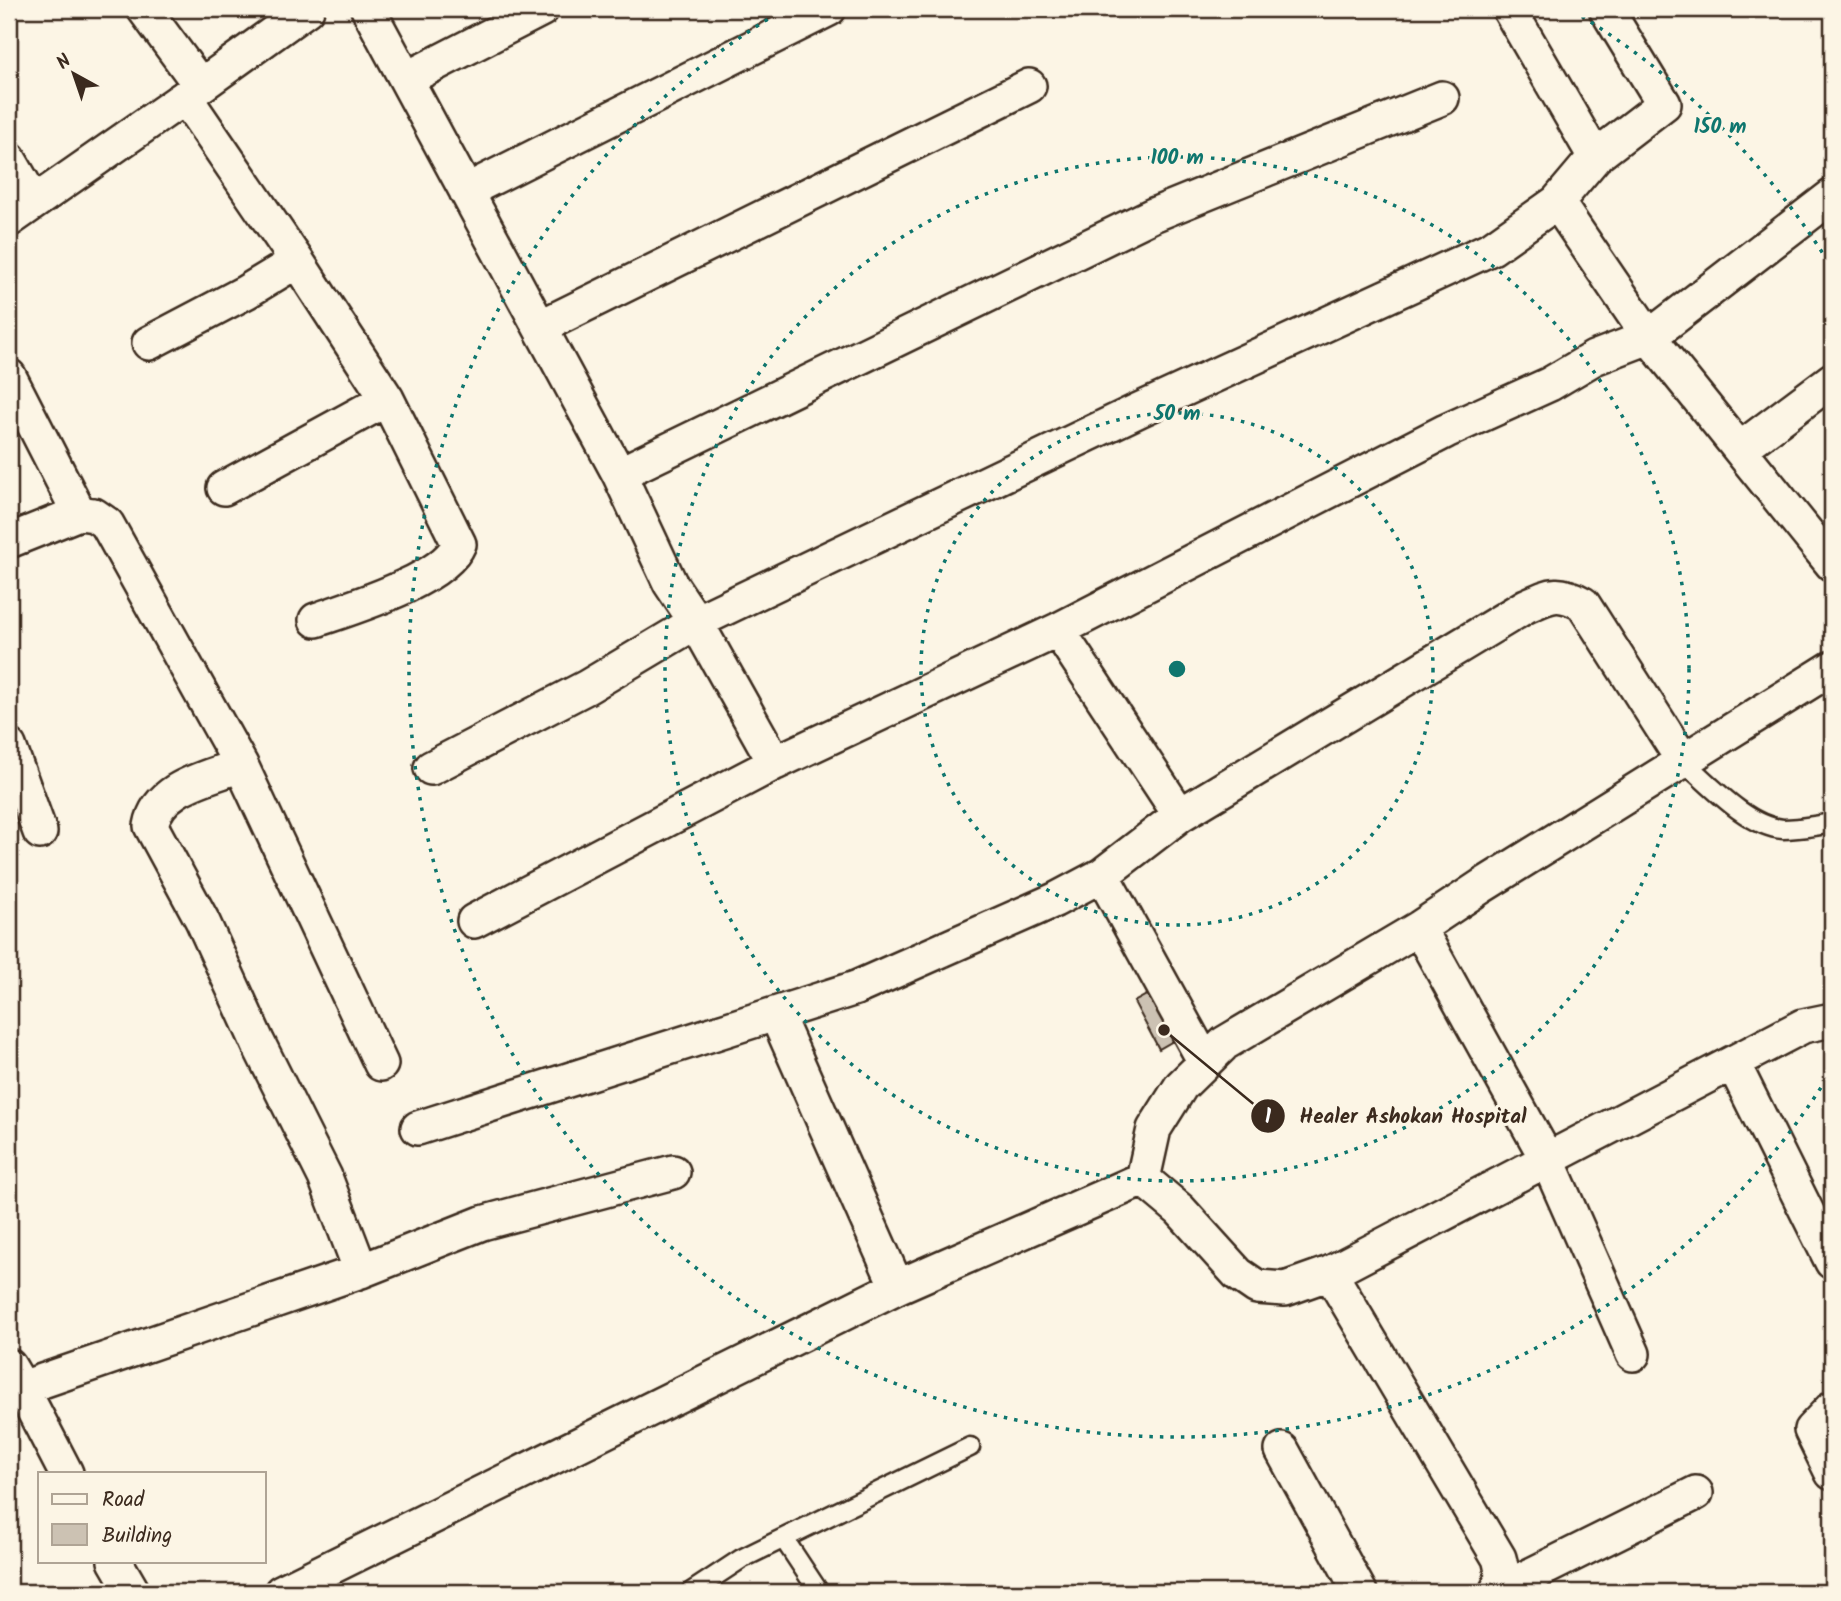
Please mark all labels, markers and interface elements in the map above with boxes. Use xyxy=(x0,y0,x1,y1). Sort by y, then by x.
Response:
north arrow xyxy=(38,38,108,108)
text: N xyxy=(50,47,79,78)
text: 150 m xyxy=(1693,111,1747,144)
text: 100 m xyxy=(1150,142,1204,175)
text: 50 m xyxy=(1153,398,1200,431)
centre of rings xyxy=(1165,657,1189,681)
callout: Healer Ashokan Hospital xyxy=(1251,1095,1541,1137)
text: 1 xyxy=(1265,1101,1272,1134)
text: Healer Ashokan Hospital xyxy=(1300,1101,1527,1134)
legend xyxy=(38,1472,266,1562)
text: Road xyxy=(102,1484,145,1517)
text: Building xyxy=(102,1520,172,1553)

